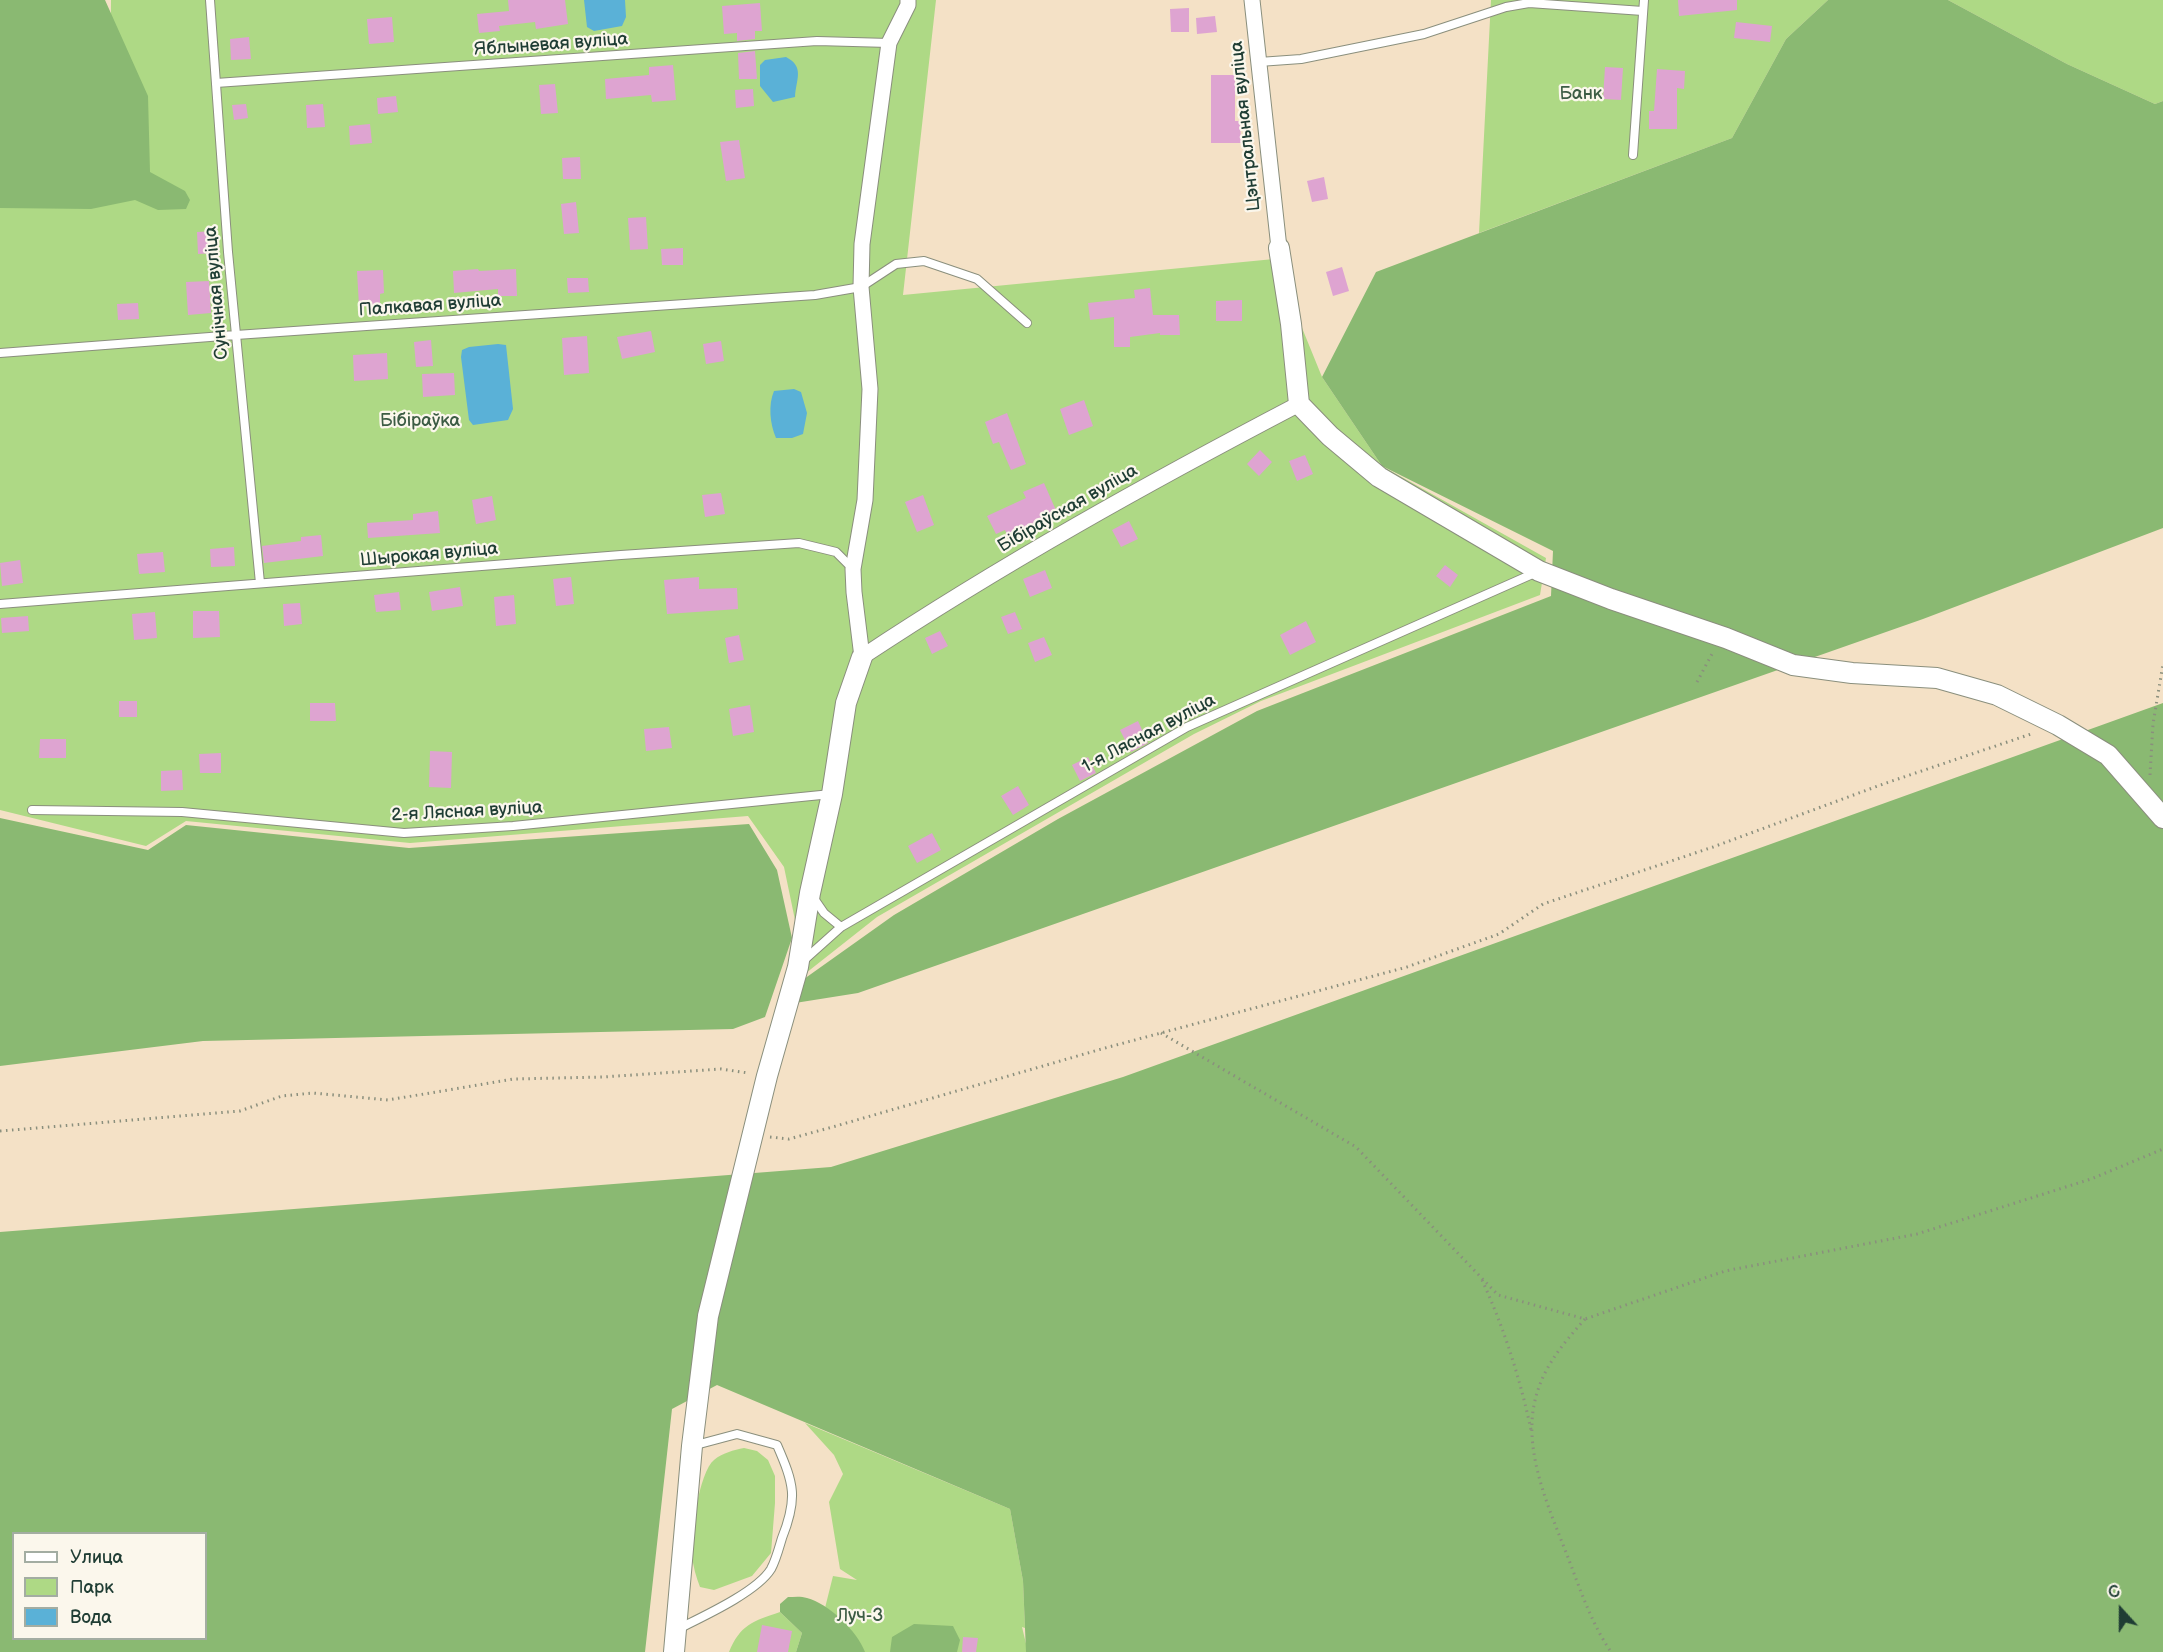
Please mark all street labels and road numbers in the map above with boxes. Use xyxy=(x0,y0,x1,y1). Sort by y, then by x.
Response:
street label: Яблыневая вуліца xyxy=(473,29,629,61)
street label: Цэнтральная вуліца xyxy=(1226,40,1266,212)
street label: Сунічная вуліца xyxy=(200,225,234,361)
street label: Палкавая вуліца xyxy=(358,290,502,322)
street label: Бібіраўская вуліца xyxy=(994,460,1142,558)
street label: Шырокая вуліца xyxy=(359,538,499,572)
street label: 1-я Лясная вуліца xyxy=(1079,690,1219,778)
street label: 2-я Лясная вуліца xyxy=(391,797,543,827)

